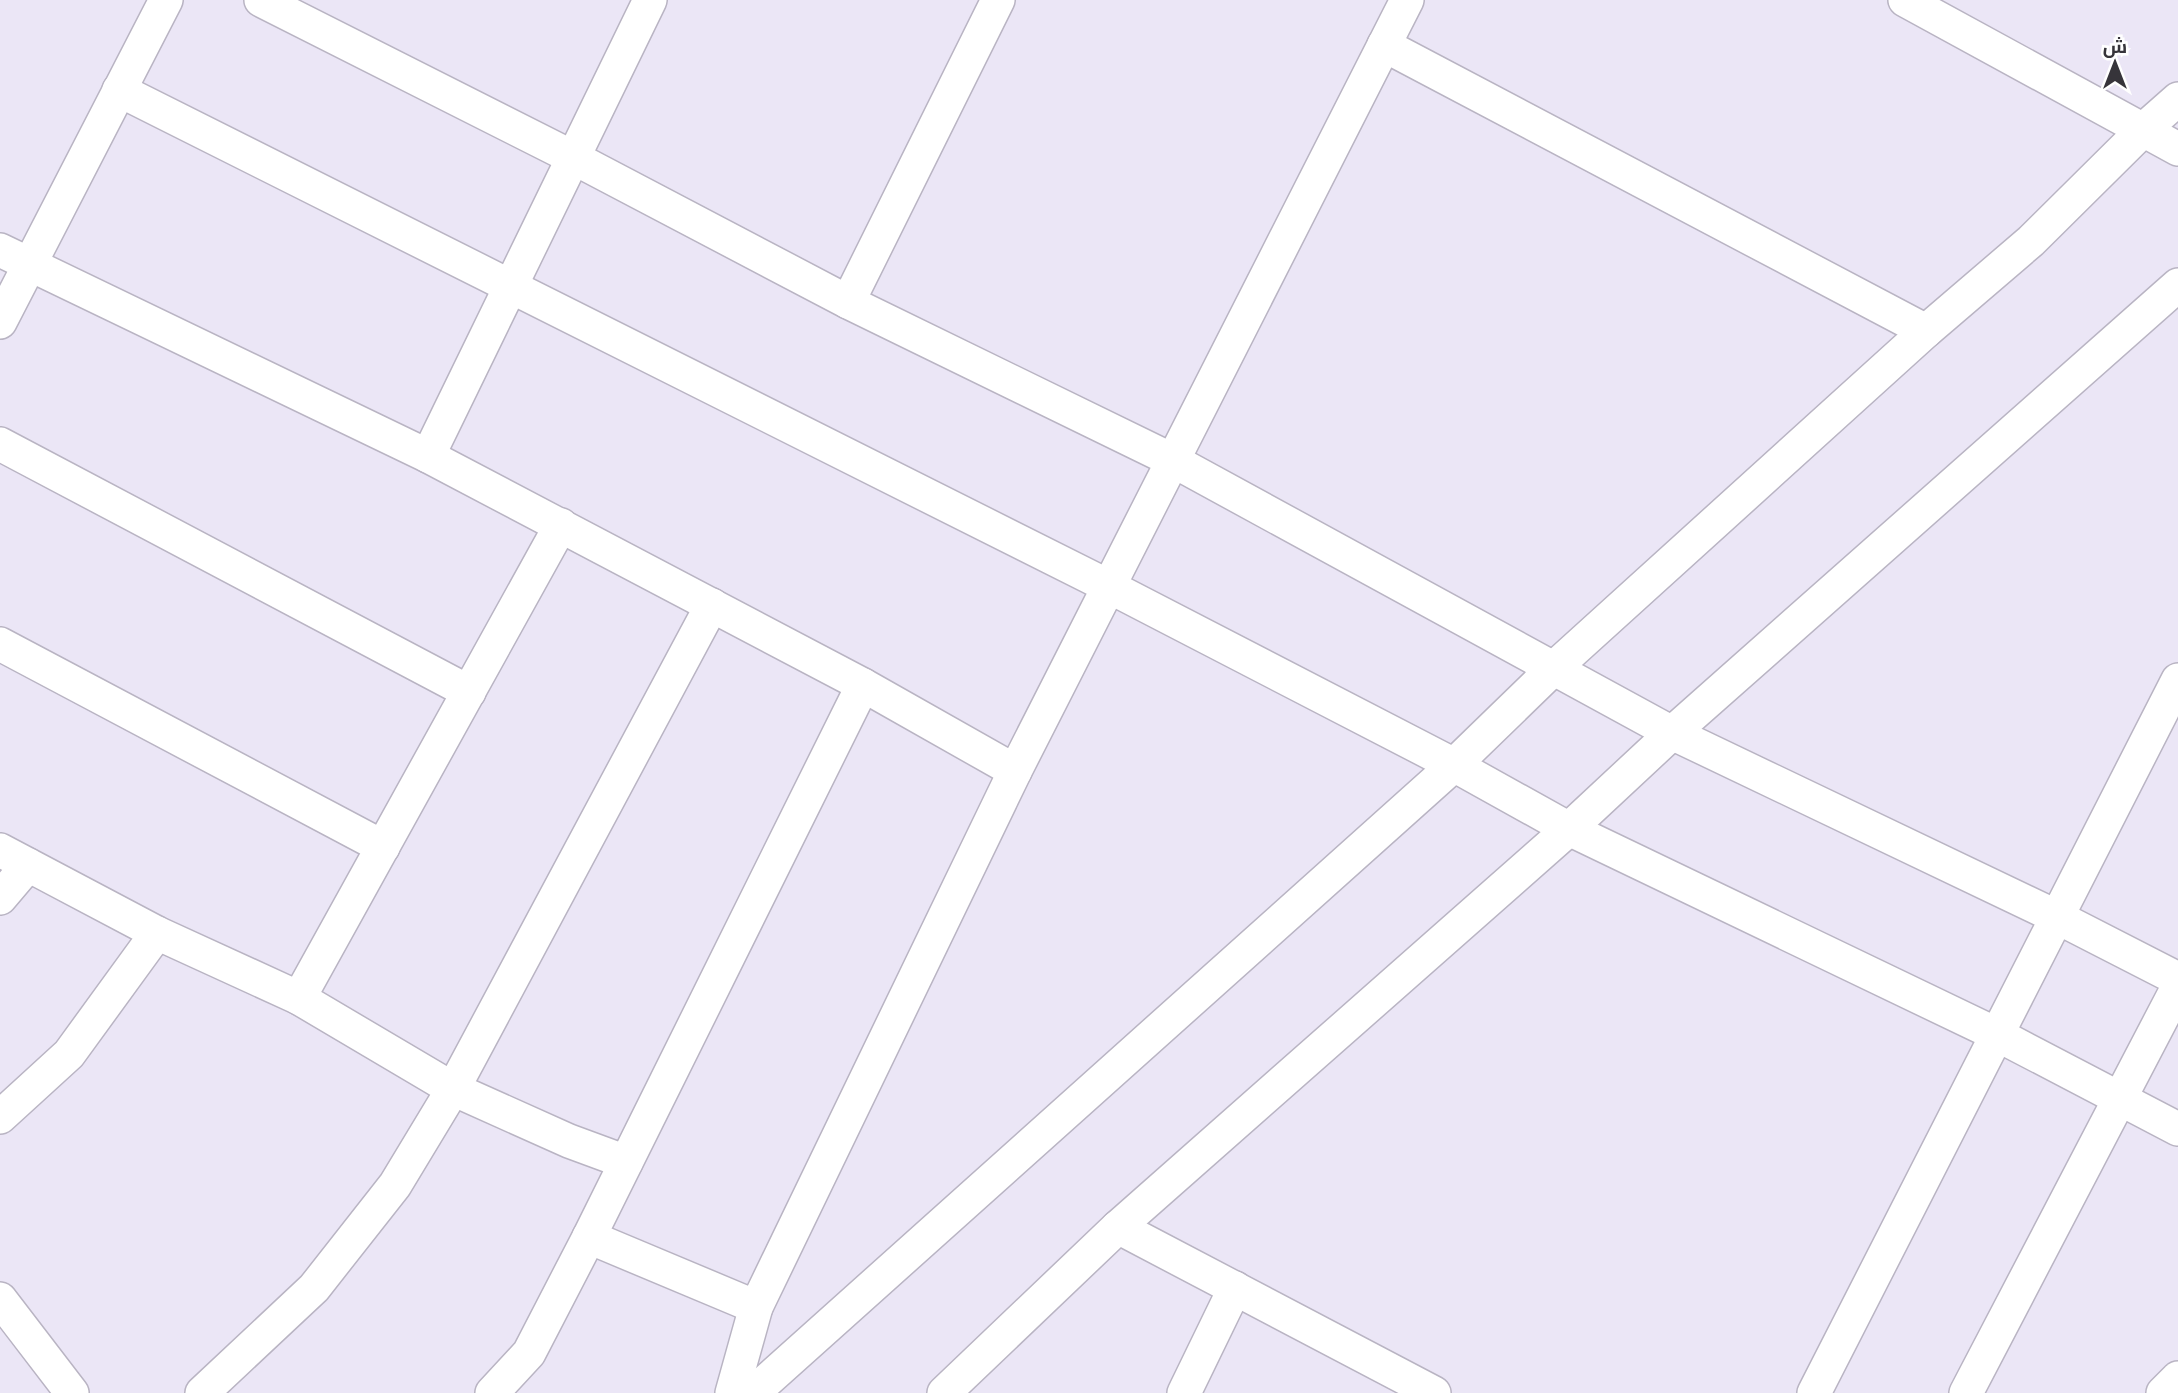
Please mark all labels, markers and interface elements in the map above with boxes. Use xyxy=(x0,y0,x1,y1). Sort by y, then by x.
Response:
north arrow xyxy=(2080,28,2150,98)
text: ش xyxy=(2103,35,2127,59)

